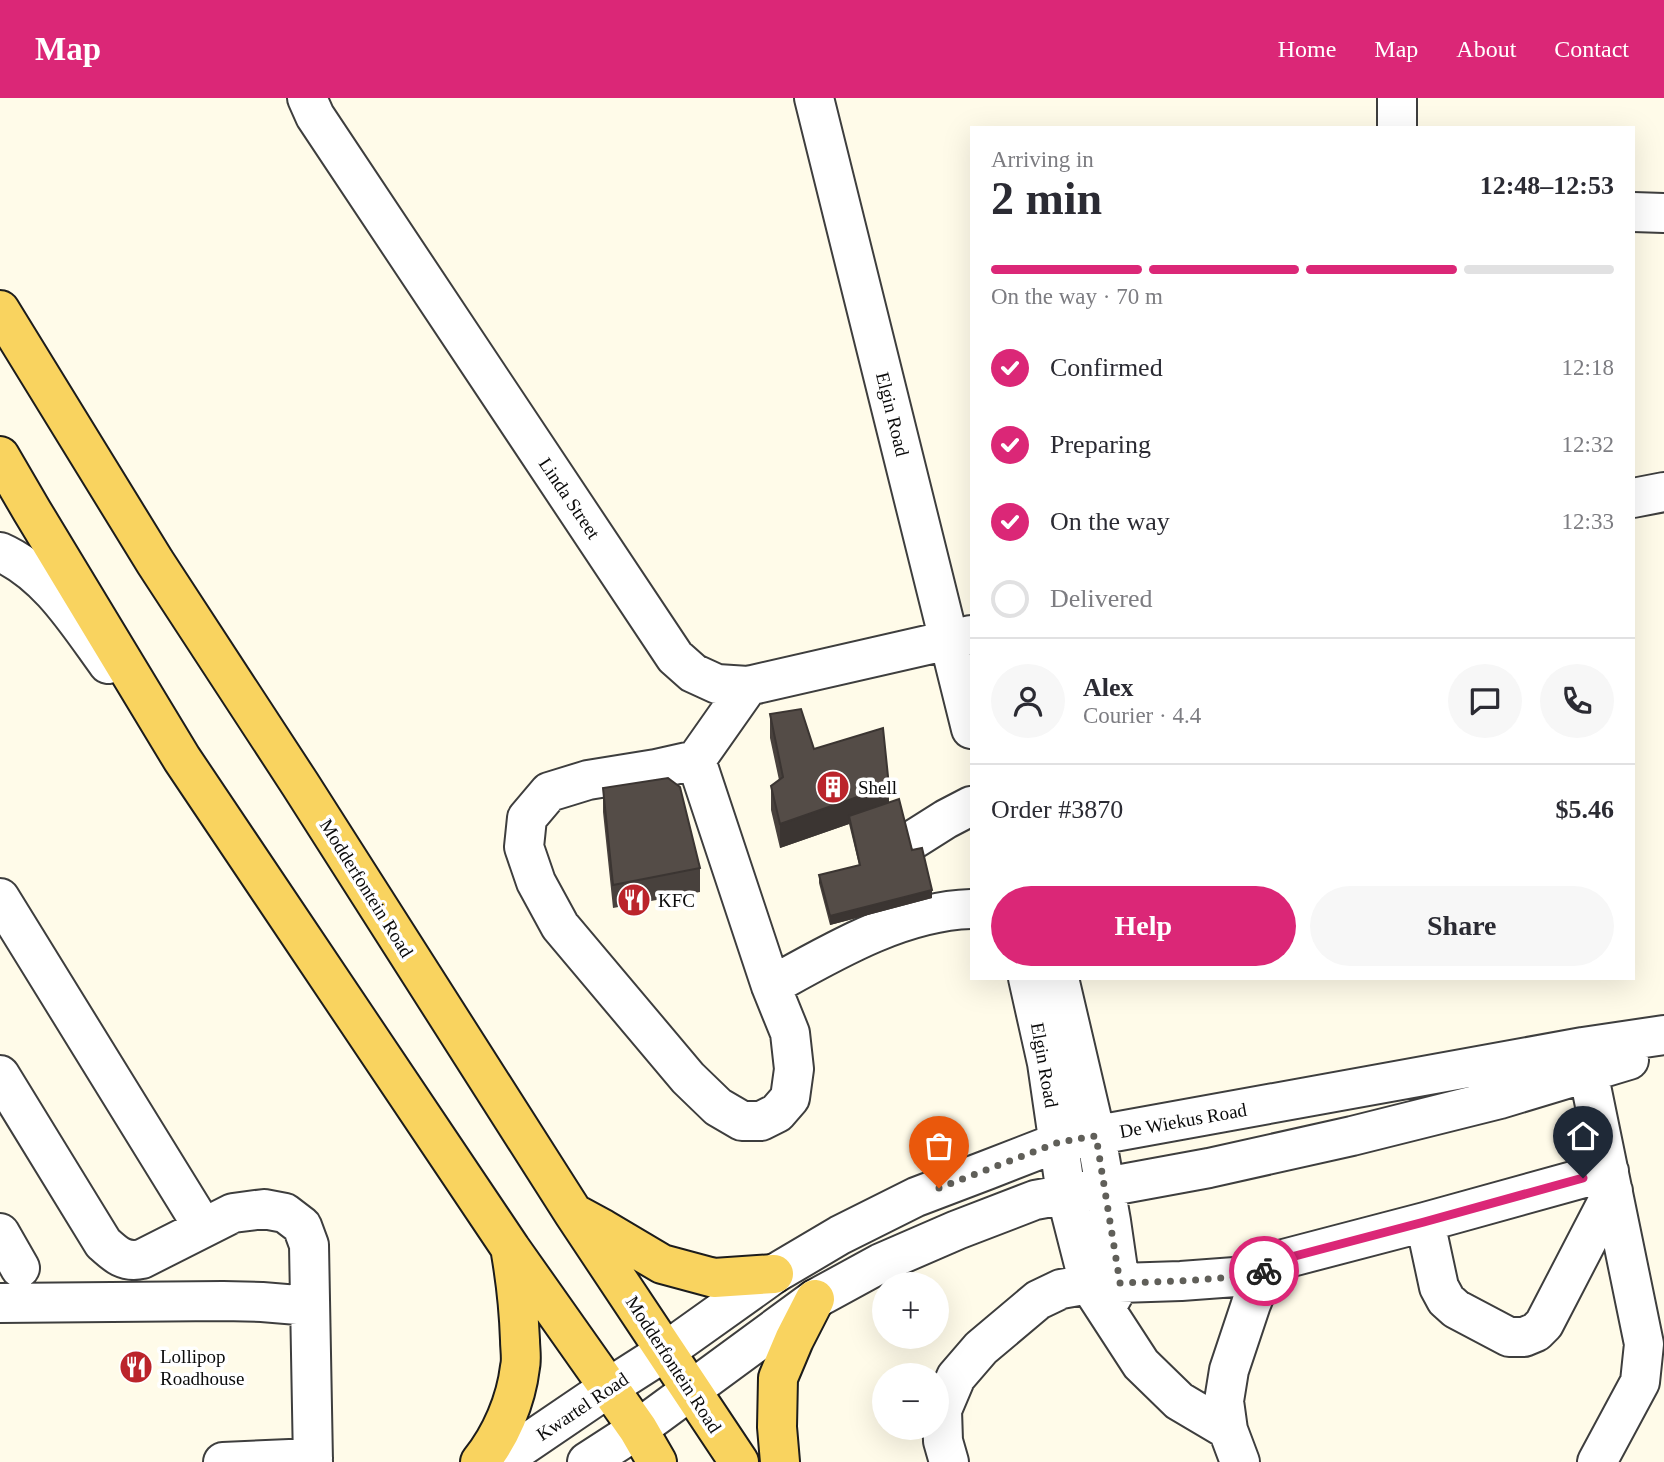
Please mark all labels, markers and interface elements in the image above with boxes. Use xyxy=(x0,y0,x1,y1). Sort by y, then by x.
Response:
text: Map xyxy=(35,31,101,67)
text: Home xyxy=(1278,36,1336,62)
text: Map xyxy=(1374,36,1418,62)
text: About xyxy=(1456,36,1516,62)
text: Contact xyxy=(1554,36,1629,62)
text: Arriving in xyxy=(991,147,1094,172)
text: 12:48–12:53 xyxy=(1480,171,1614,200)
text: 2 min xyxy=(991,173,1102,224)
text: On the way · 70 m xyxy=(991,284,1163,309)
icon: check xyxy=(991,349,1029,387)
text: Confirmed xyxy=(1050,353,1163,382)
text: 12:18 xyxy=(1562,355,1614,380)
street label: Elgin Road xyxy=(872,370,913,459)
icon: check xyxy=(991,426,1029,464)
text: Preparing xyxy=(1050,430,1151,459)
text: 12:32 xyxy=(1562,432,1614,457)
street label: Linda Street xyxy=(535,454,605,543)
icon: check xyxy=(991,503,1029,541)
text: On the way xyxy=(1050,507,1170,536)
text: 12:33 xyxy=(1562,509,1614,534)
text: Delivered xyxy=(1050,584,1153,613)
button: person xyxy=(991,664,1065,738)
button: chat xyxy=(1448,664,1522,738)
button: phone xyxy=(1540,664,1614,738)
text: Alex xyxy=(1083,673,1134,702)
text: Courier · 4.4 xyxy=(1083,703,1201,728)
building icon: Shell xyxy=(814,768,852,806)
place label: Shell xyxy=(858,777,897,798)
text: Order #3870 xyxy=(991,795,1123,824)
text: $5.46 xyxy=(1556,795,1614,824)
street label: Modderfontein Road xyxy=(316,815,418,962)
restaurant icon: KFC xyxy=(615,881,653,919)
button: Help xyxy=(991,886,1296,966)
button: Share xyxy=(1310,886,1614,966)
place label: KFC xyxy=(658,890,695,911)
street label: Elgin Road xyxy=(1027,1021,1062,1110)
street label: De Wiekus Road xyxy=(1118,1099,1249,1142)
pin xyxy=(1553,1106,1613,1178)
pin xyxy=(909,1116,969,1188)
icon: home xyxy=(1564,1117,1602,1155)
icon: bag xyxy=(920,1127,958,1165)
courier xyxy=(1229,1236,1299,1306)
icon: bike xyxy=(1245,1252,1283,1290)
map controls xyxy=(872,1272,949,1440)
button: + xyxy=(872,1272,949,1349)
street label: Modderfontein Road xyxy=(622,1292,726,1437)
place label: Lollipop Roadhouse xyxy=(160,1346,244,1389)
restaurant icon: Lollipop Roadhouse xyxy=(117,1348,155,1386)
button: − xyxy=(872,1363,949,1440)
street label: Kwartel Road xyxy=(532,1368,633,1445)

